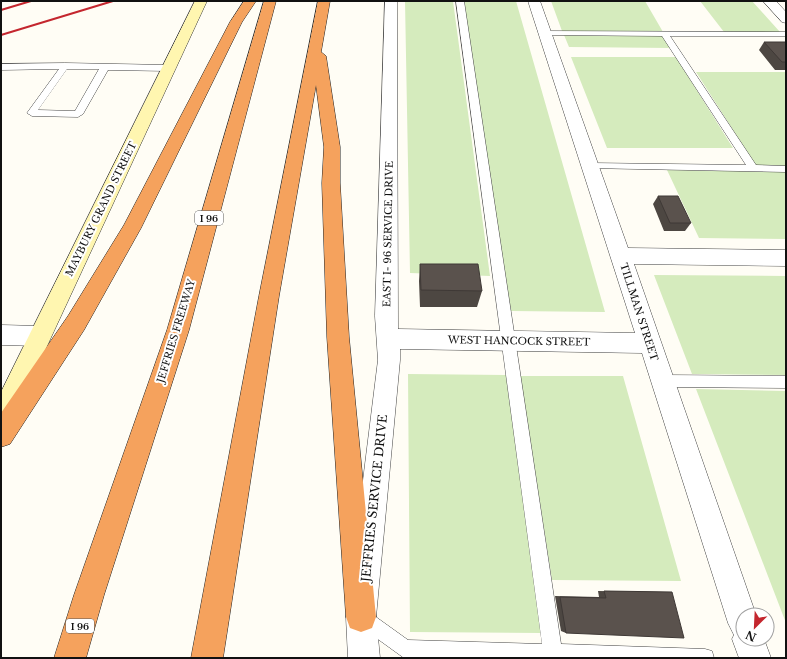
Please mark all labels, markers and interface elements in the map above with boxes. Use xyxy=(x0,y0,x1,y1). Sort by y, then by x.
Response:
street label: MAYBURY GRAND STREET xyxy=(63,139,139,279)
street label: EAST I- 96 SERVICE DRIVE xyxy=(380,161,396,307)
road number: I 96 xyxy=(195,211,223,225)
street label: TILLMAN STREET xyxy=(617,261,661,363)
street label: JEFFRIES FREEWAY xyxy=(153,277,198,386)
street label: WEST HANCOCK STREET xyxy=(447,333,590,349)
street label: JEFFRIES SERVICE DRIVE xyxy=(358,413,390,584)
north arrow xyxy=(735,607,775,647)
road number: I 96 xyxy=(66,619,94,633)
text: N xyxy=(743,627,759,645)

